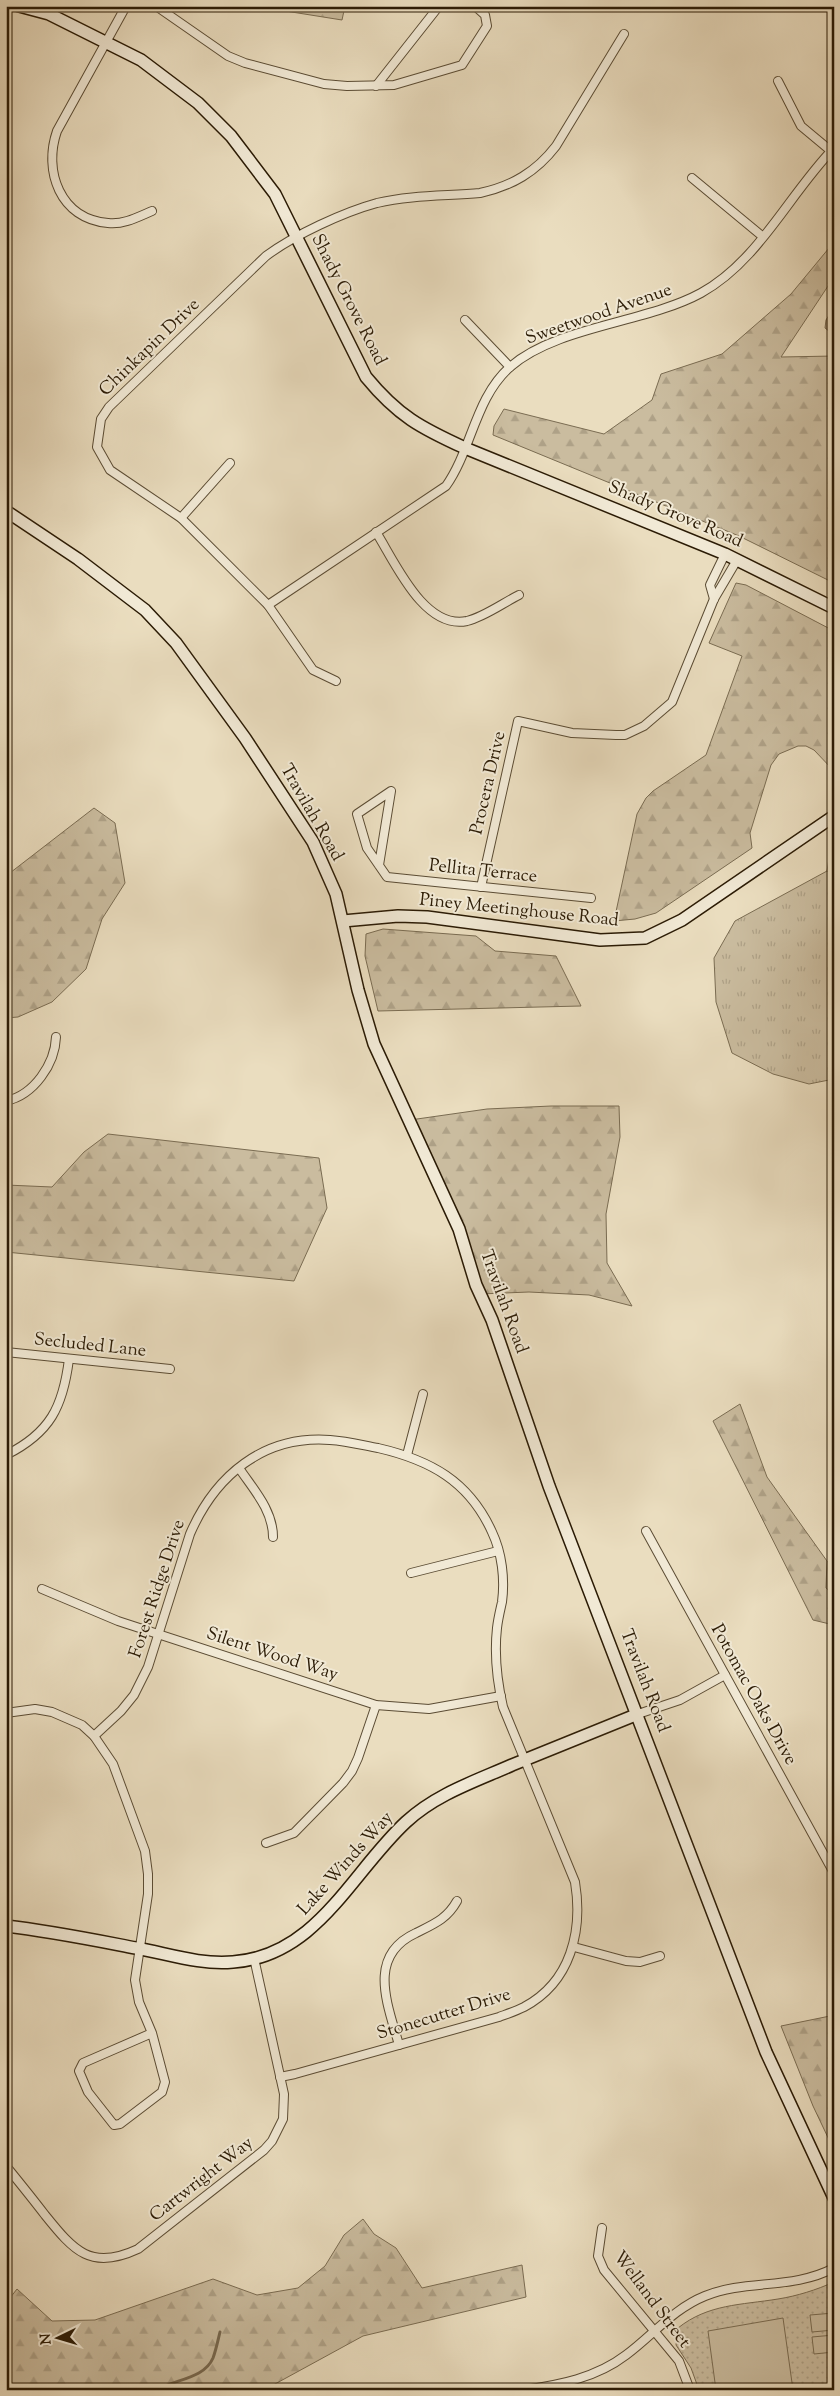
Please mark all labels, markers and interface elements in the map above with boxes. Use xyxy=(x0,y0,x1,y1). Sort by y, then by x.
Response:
street label: Shady Grove Road xyxy=(304,230,392,370)
street label: Sweetwood Avenue xyxy=(522,278,676,352)
street label: Chinkapin Drive xyxy=(94,293,206,403)
street label: Shady Grove Road xyxy=(603,475,747,555)
street label: Procera Drive xyxy=(464,729,514,837)
street label: Travilah Road xyxy=(273,759,349,867)
street label: Pellita Terrace xyxy=(428,853,538,891)
street label: Piney Meetinghouse Road xyxy=(418,888,620,934)
street label: Travilah Road xyxy=(472,1247,534,1357)
street label: Secluded Lane xyxy=(33,1327,147,1365)
street label: Forest Ridge Drive xyxy=(123,1517,193,1661)
street label: Potomac Oaks Drive xyxy=(703,1620,803,1770)
street label: Silent Wood Way xyxy=(203,1621,341,1689)
street label: Travilah Road xyxy=(612,1626,676,1736)
street label: Lake Winds Way xyxy=(292,1806,400,1922)
street label: Stonecutter Drive xyxy=(374,1982,514,2048)
street label: Cartwright Way xyxy=(145,2131,259,2229)
street label: Welland Street xyxy=(606,2246,696,2354)
north arrow xyxy=(32,2314,82,2364)
text: N xyxy=(37,2333,57,2345)

